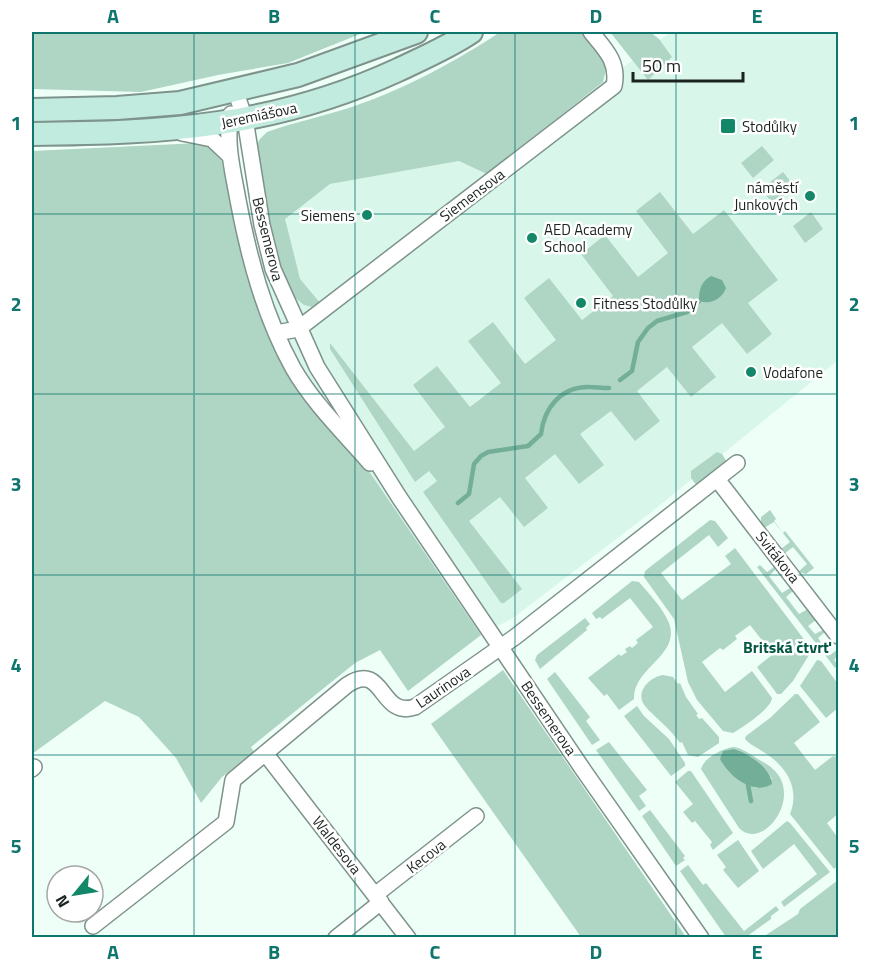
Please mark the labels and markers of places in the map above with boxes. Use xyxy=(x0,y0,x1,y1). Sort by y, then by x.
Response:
place label: Stodůlky xyxy=(742,115,797,138)
marker: Stodůlky xyxy=(719,117,737,135)
place label: náměstí Junkových xyxy=(734,176,800,216)
marker: náměstí Junkových xyxy=(803,189,817,203)
place label: Siemens xyxy=(301,204,355,227)
marker: Siemens xyxy=(360,208,374,222)
place label: AED Academy School xyxy=(544,218,632,258)
marker: AED Academy School xyxy=(525,231,539,245)
place label: Fitness Stodůlky xyxy=(593,292,697,315)
marker: Fitness Stodůlky xyxy=(574,296,588,310)
place label: Vodafone xyxy=(763,361,823,384)
marker: Vodafone xyxy=(744,365,758,379)

